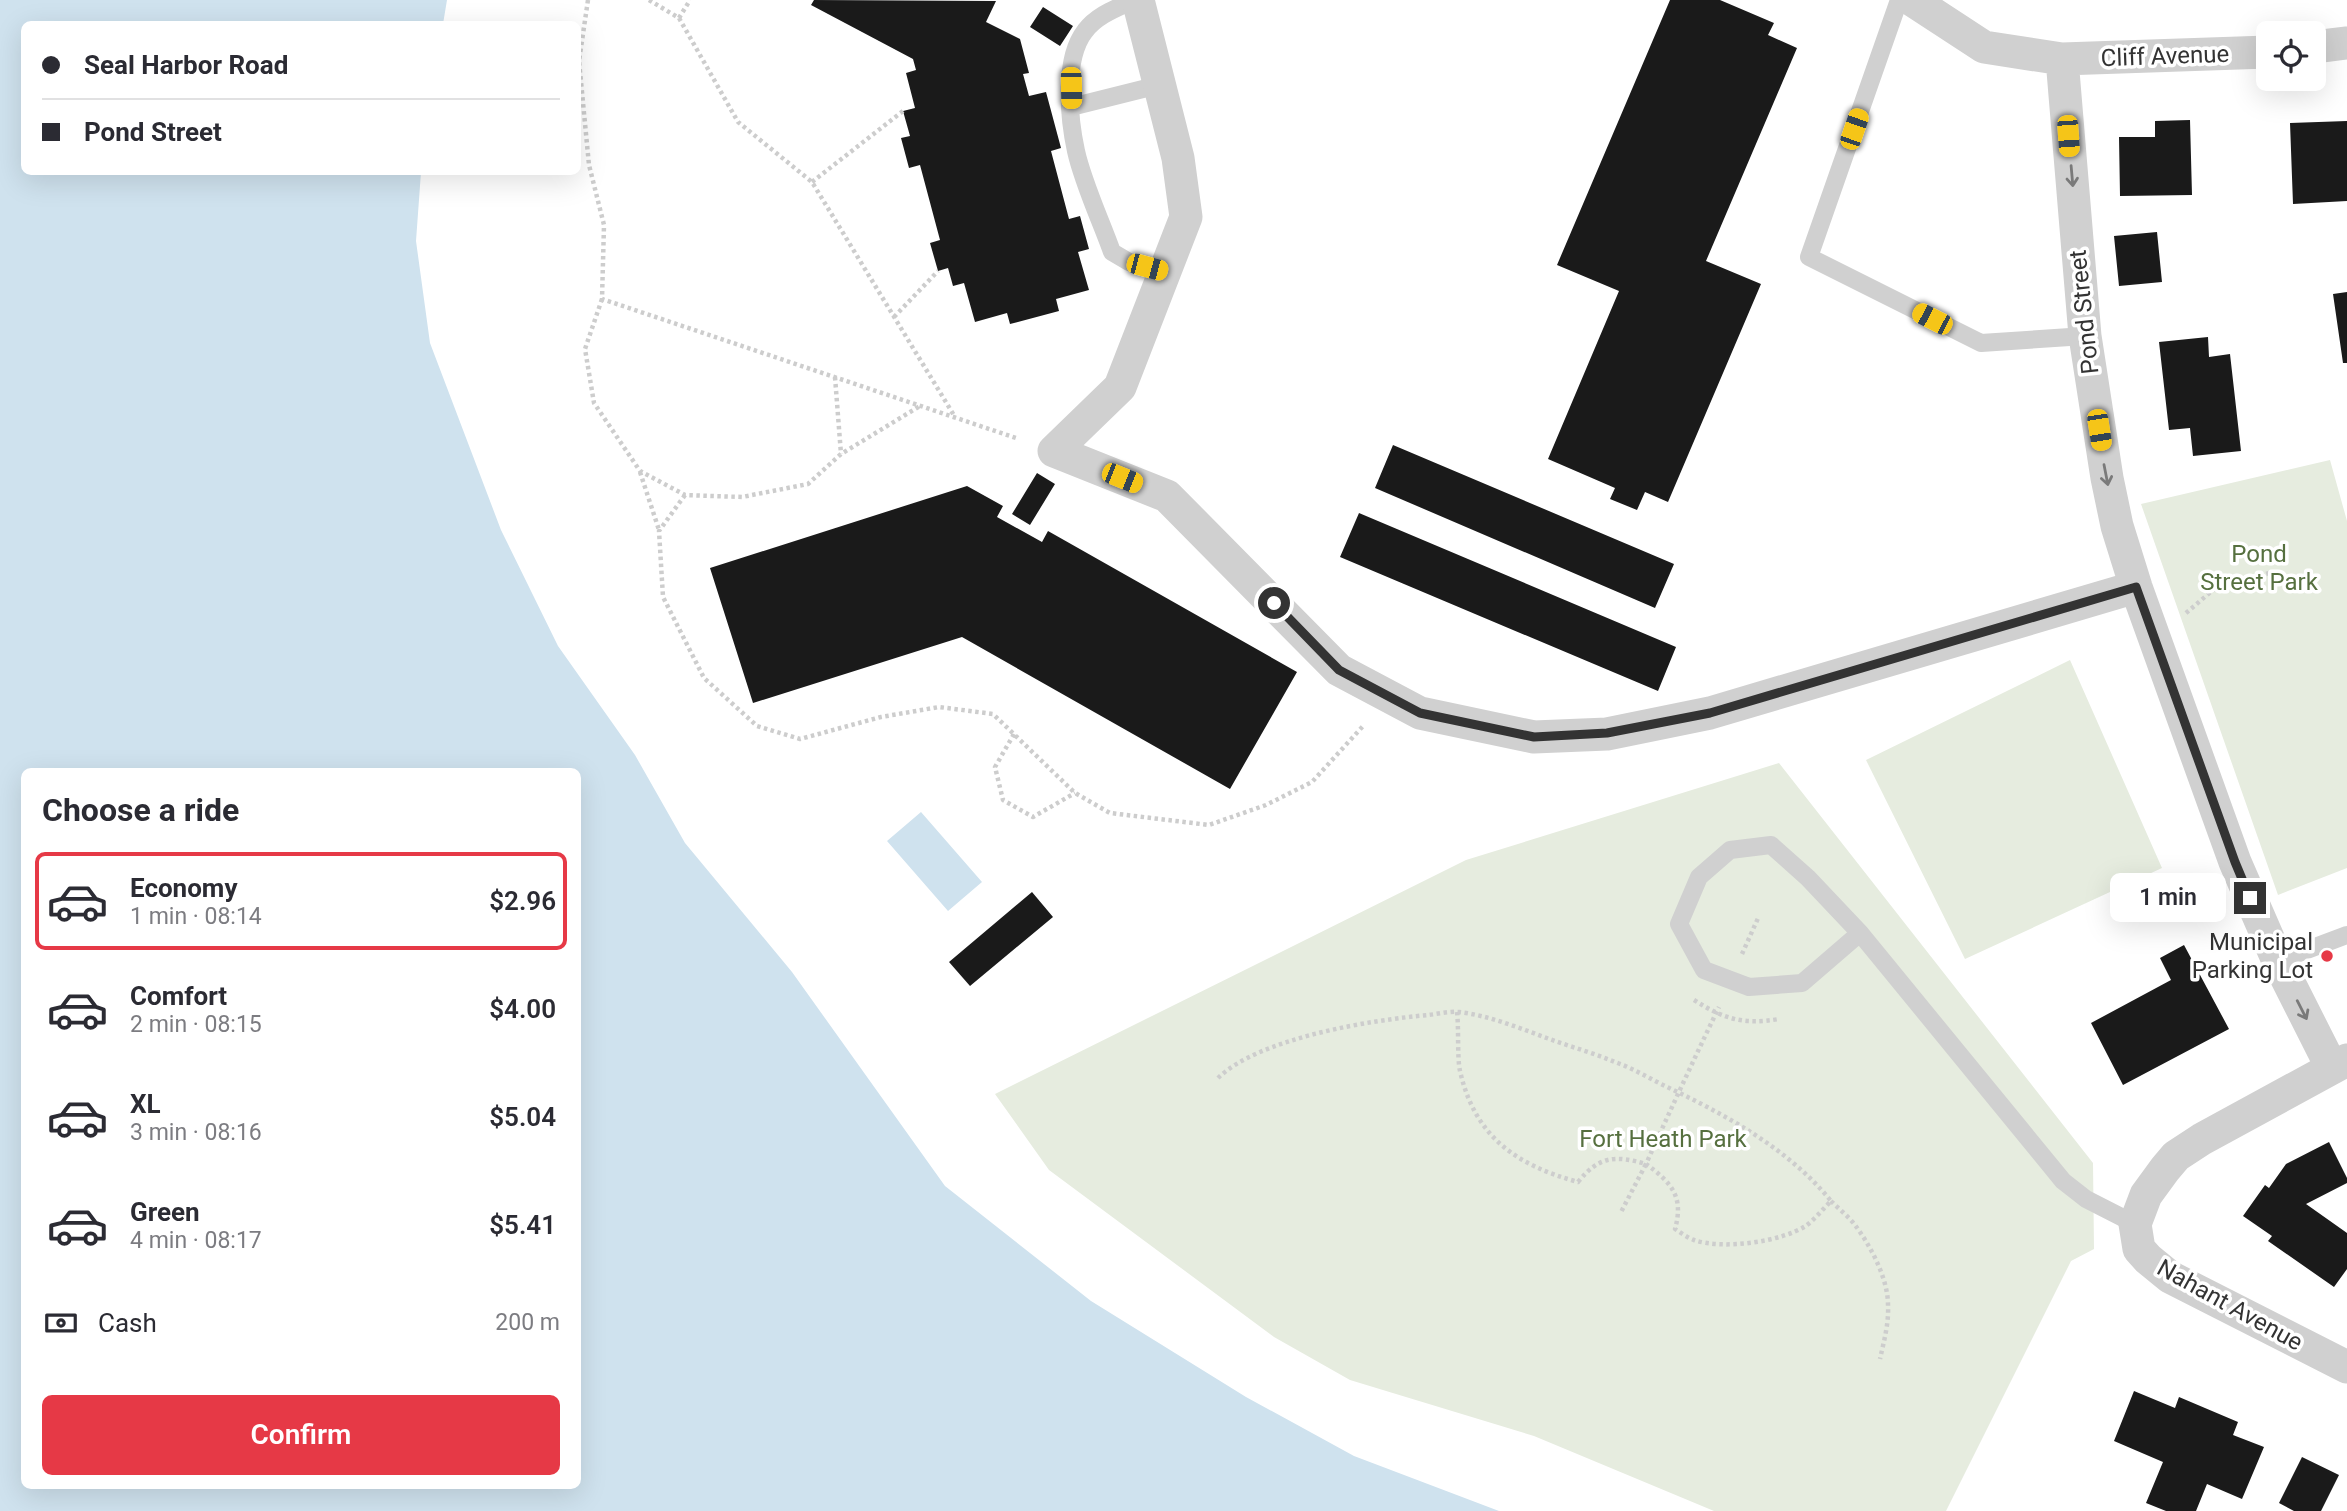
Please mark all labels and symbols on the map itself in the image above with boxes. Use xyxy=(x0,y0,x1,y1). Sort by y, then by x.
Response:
street label: Cliff Avenue xyxy=(2100,40,2230,72)
car xyxy=(1061,67,1082,109)
car xyxy=(1838,106,1871,152)
car xyxy=(2057,114,2080,158)
one-way arrow xyxy=(2066,164,2079,187)
street label: Pond Street xyxy=(2064,248,2104,375)
car xyxy=(1124,251,1171,283)
car xyxy=(1909,300,1956,338)
car xyxy=(2086,408,2113,452)
car xyxy=(1099,460,1146,496)
one-way arrow xyxy=(2100,463,2114,486)
park label: Pond Street Park xyxy=(2200,540,2319,596)
route start xyxy=(1258,587,1290,619)
callout: 1 min xyxy=(2110,874,2226,922)
route end xyxy=(2234,882,2266,914)
place label: Municipal Parking Lot xyxy=(2192,928,2313,984)
marker: Municipal Parking Lot xyxy=(2319,948,2335,964)
one-way arrow xyxy=(2295,999,2309,1019)
park label: Fort Heath Park xyxy=(1579,1125,1748,1153)
street label: Nahant Avenue xyxy=(2152,1253,2308,1357)

